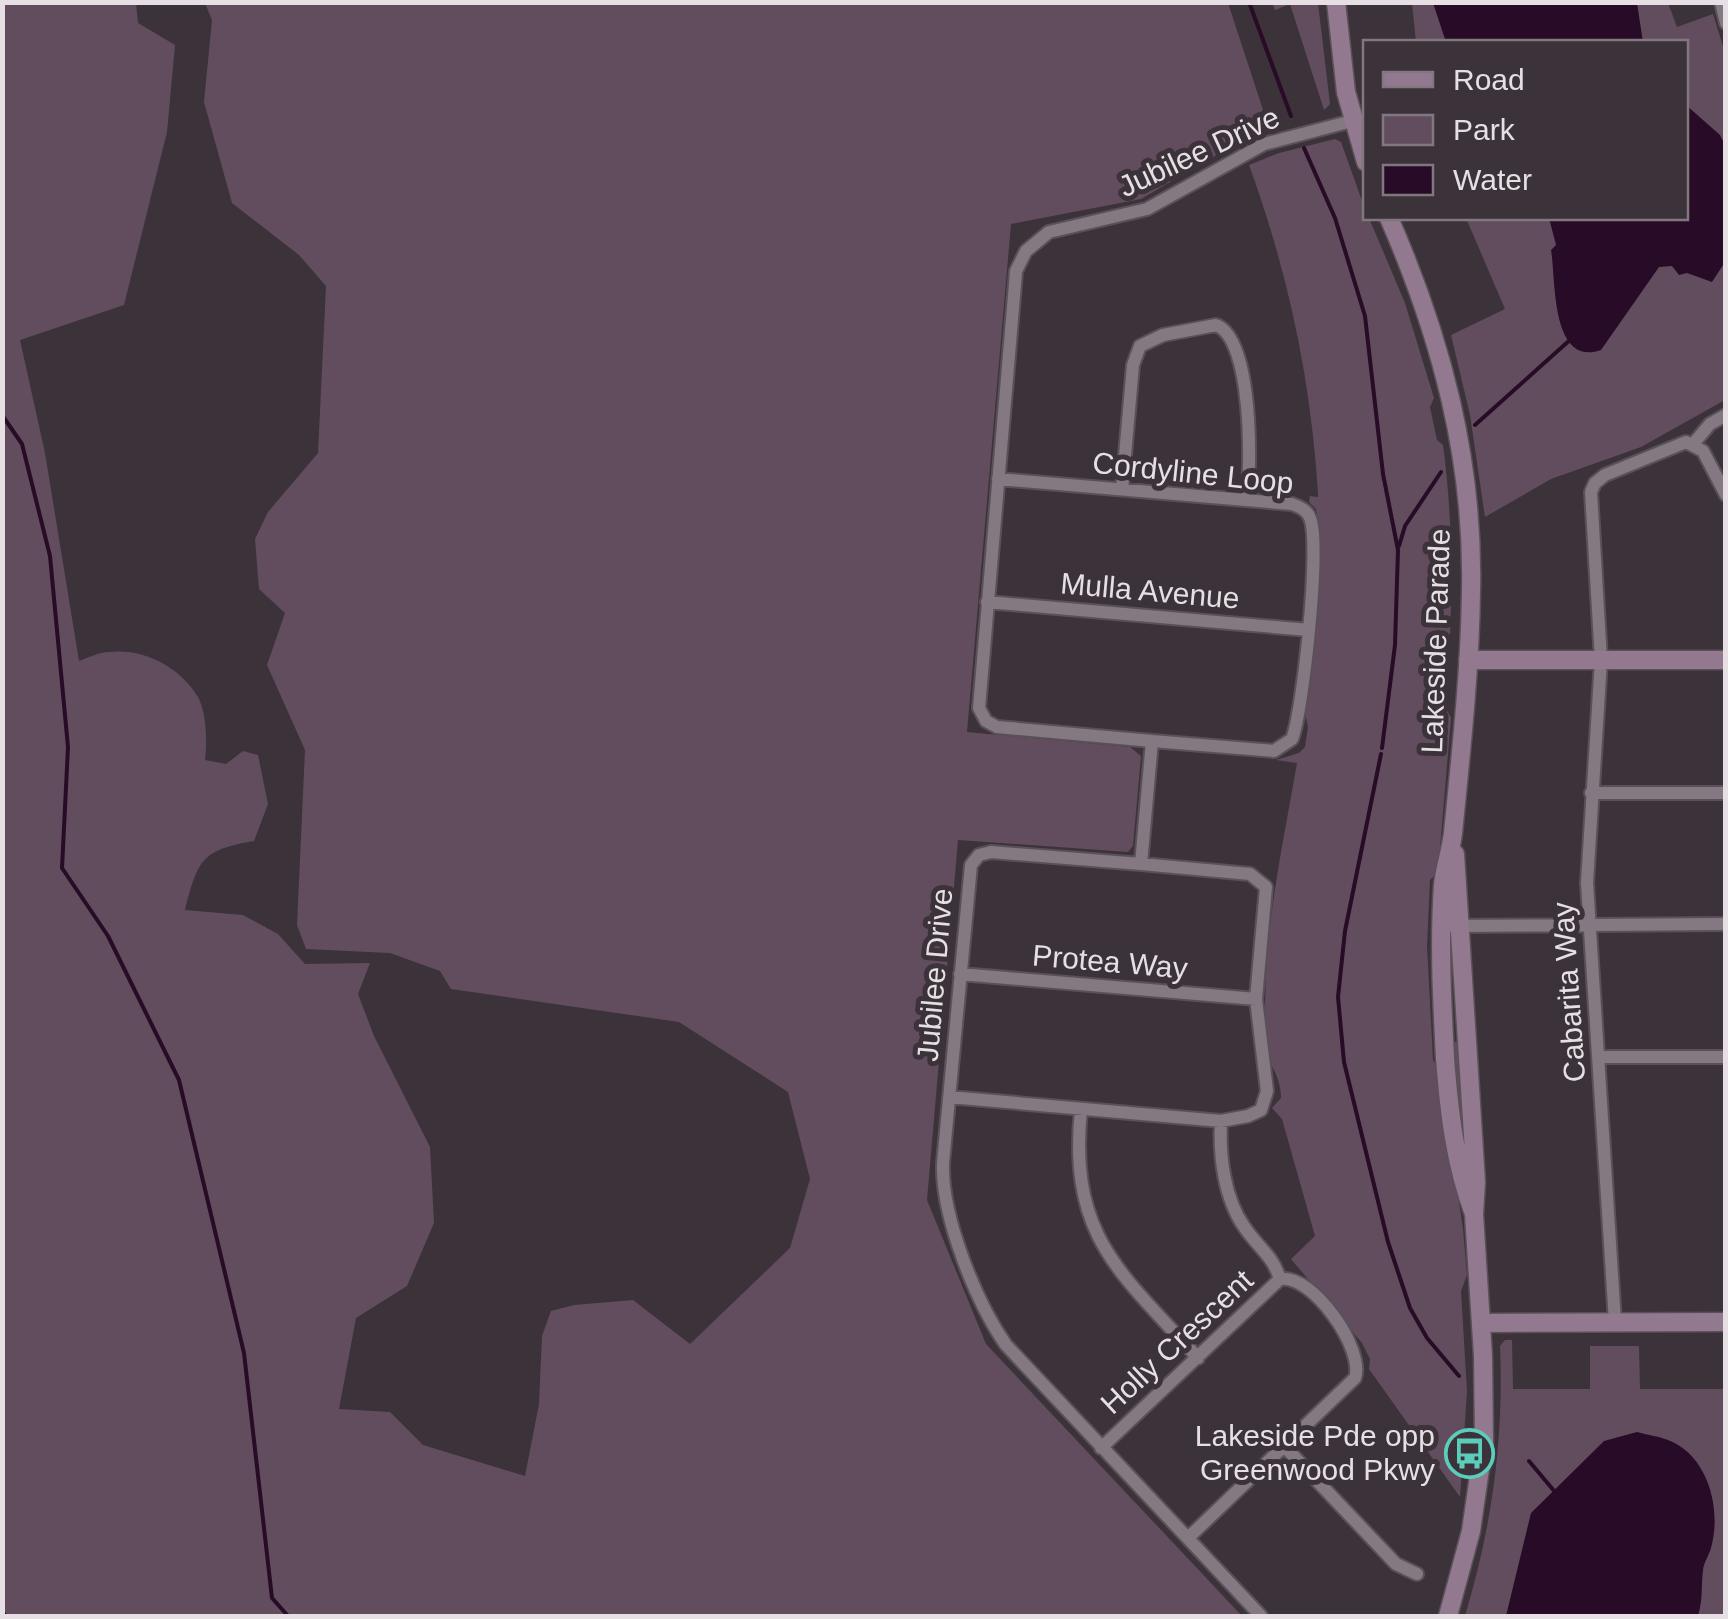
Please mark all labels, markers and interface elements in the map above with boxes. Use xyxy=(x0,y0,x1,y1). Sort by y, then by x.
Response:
legend xyxy=(1363,40,1688,220)
text: Road xyxy=(1453,63,1525,96)
street label: Jubilee Drive xyxy=(1113,100,1284,203)
text: Park xyxy=(1453,113,1516,146)
text: Water xyxy=(1453,163,1532,196)
street label: Cordyline Loop xyxy=(1091,446,1295,499)
street label: Lakeside Parade xyxy=(1415,528,1456,754)
street label: Mulla Avenue xyxy=(1059,566,1241,615)
street label: Jubilee Drive xyxy=(911,887,958,1063)
street label: Cabarita Way xyxy=(1546,901,1591,1083)
street label: Protea Way xyxy=(1031,938,1189,985)
street label: Holly Crescent xyxy=(1094,1263,1260,1420)
place label: Lakeside Pde opp Greenwood Pkwy xyxy=(1195,1419,1435,1486)
bus stop icon: Lakeside Pde opp Greenwood Pkwy xyxy=(1444,1427,1496,1479)

